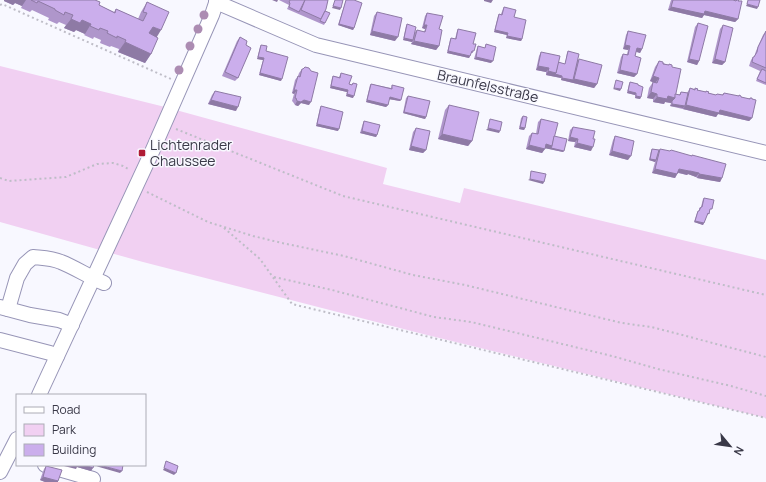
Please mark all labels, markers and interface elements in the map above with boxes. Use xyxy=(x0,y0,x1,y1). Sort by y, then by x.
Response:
street label: Braunfelsstraße xyxy=(436,65,541,106)
place label: Lichtenrader Chaussee xyxy=(150,135,232,170)
marker: Lichtenrader Chaussee xyxy=(137,148,147,158)
legend xyxy=(16,394,146,466)
text: Road xyxy=(52,401,80,418)
text: Park xyxy=(52,421,77,438)
north arrow xyxy=(710,426,750,466)
text: Building xyxy=(52,441,96,458)
text: N xyxy=(731,444,748,458)

